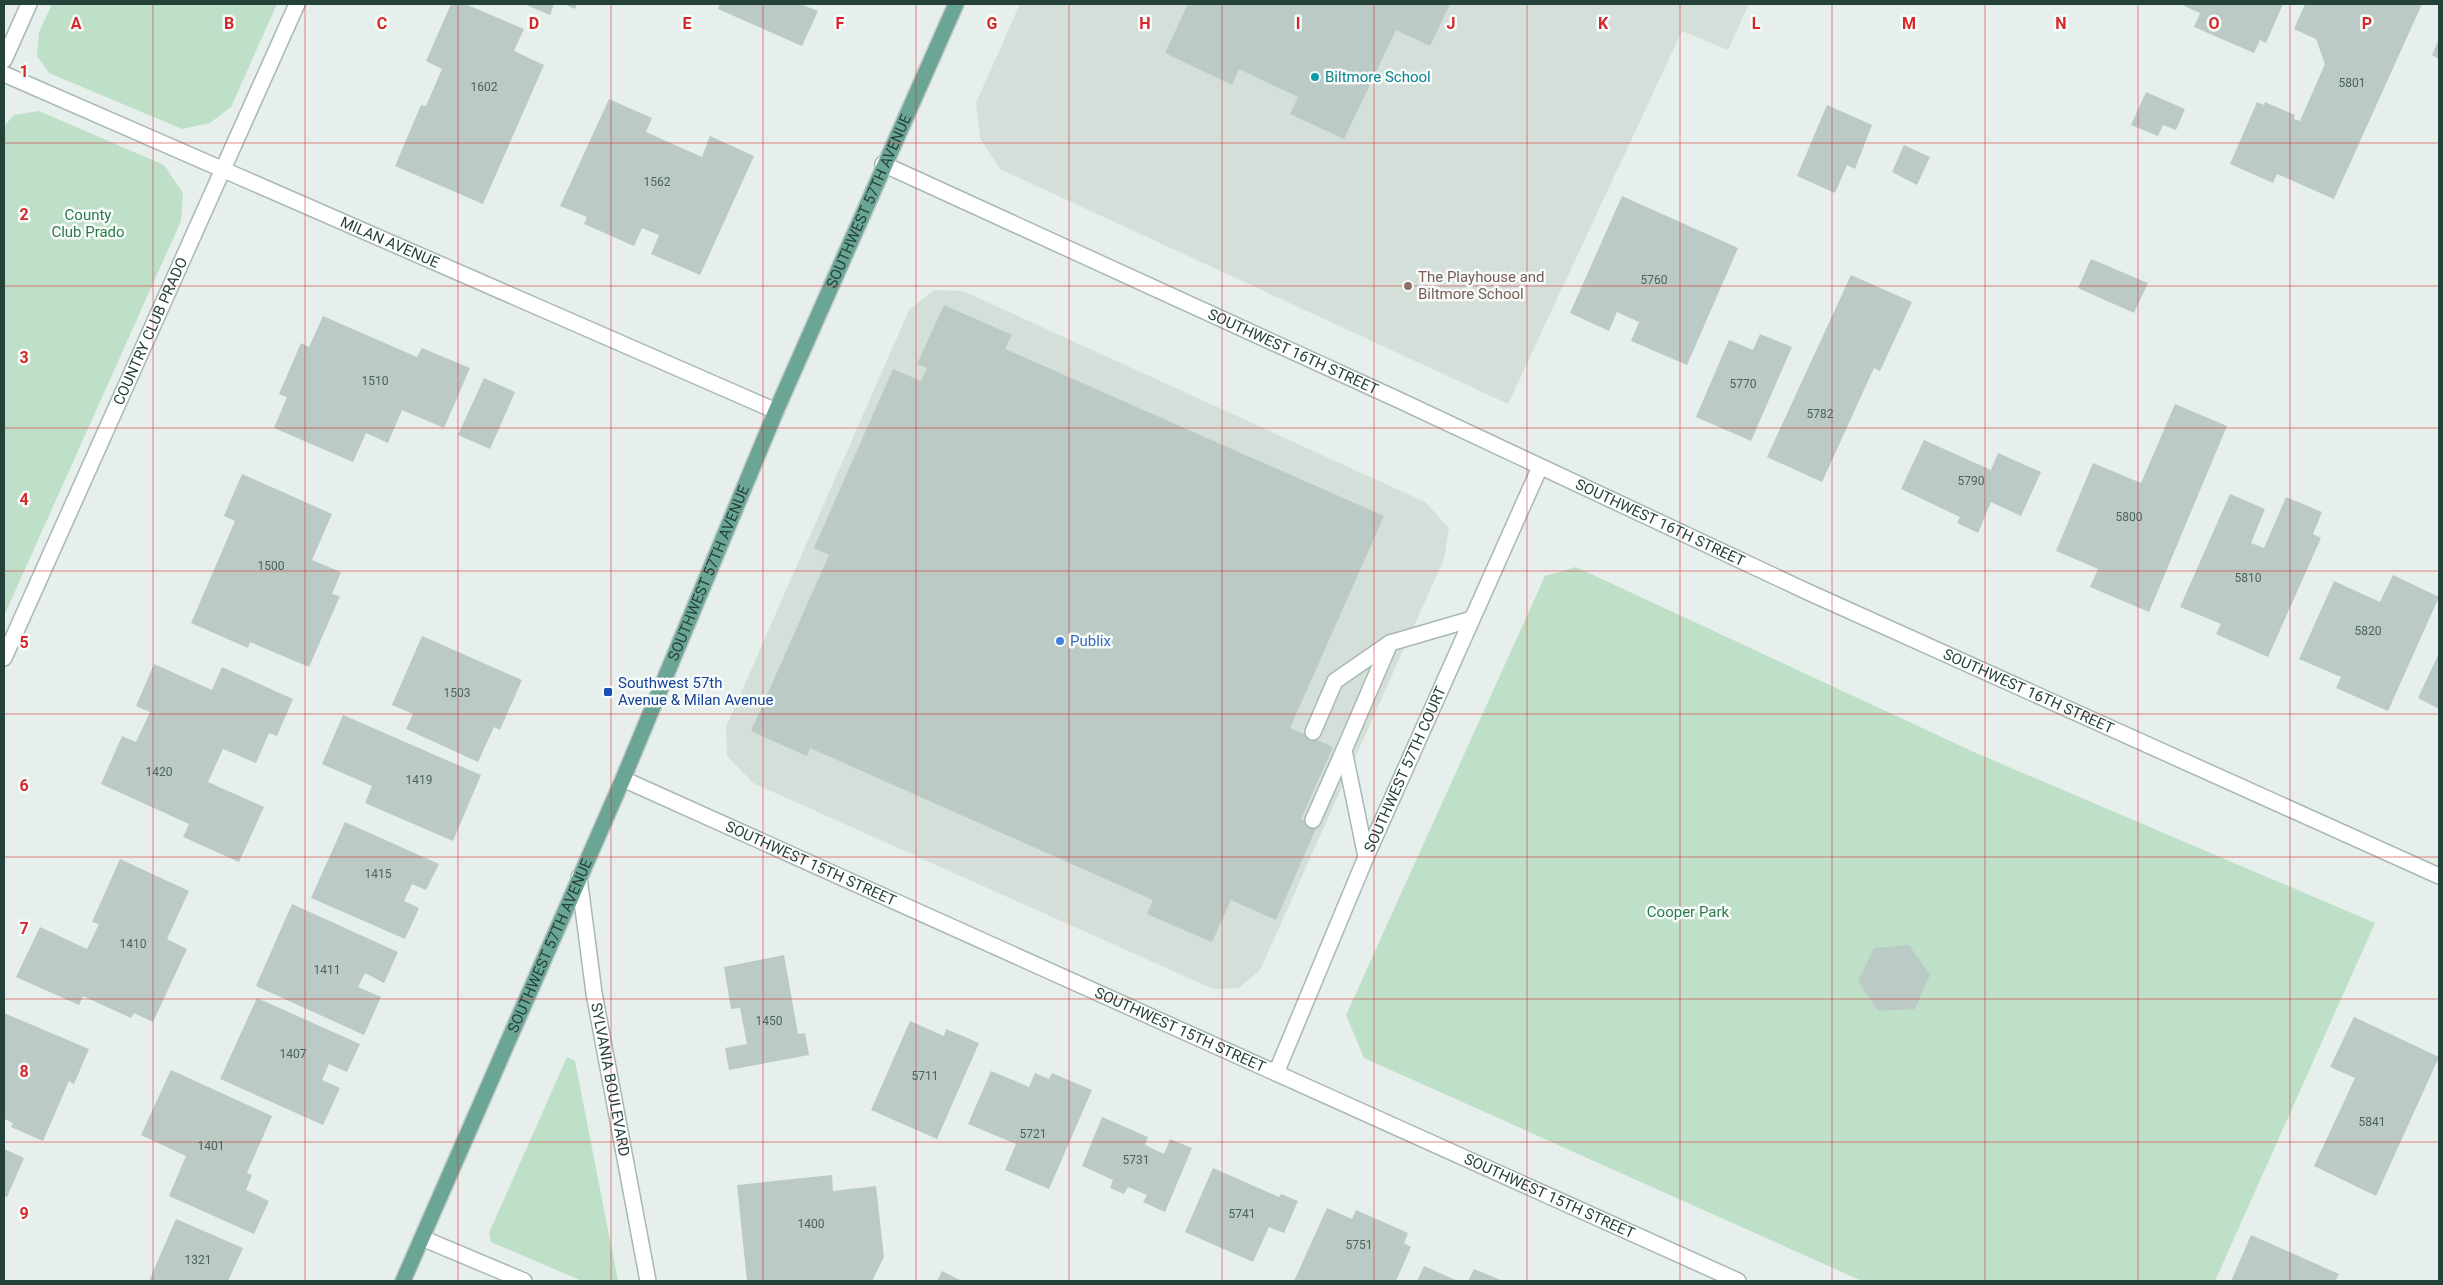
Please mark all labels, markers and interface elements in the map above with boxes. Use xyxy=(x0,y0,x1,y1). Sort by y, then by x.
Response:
text: A xyxy=(71,14,82,33)
text: B xyxy=(224,14,234,33)
text: C xyxy=(377,14,387,33)
text: D xyxy=(529,14,539,33)
text: E xyxy=(683,14,692,33)
text: F xyxy=(836,14,845,33)
text: G xyxy=(987,14,998,33)
text: H xyxy=(1139,14,1151,33)
text: I xyxy=(1296,14,1300,33)
text: J xyxy=(1447,14,1455,33)
text: K xyxy=(1598,14,1609,33)
text: L xyxy=(1752,14,1761,33)
text: M xyxy=(1902,14,1916,33)
text: N xyxy=(2055,14,2067,33)
text: O xyxy=(2208,14,2220,33)
text: P xyxy=(2362,14,2372,33)
text: 1 xyxy=(19,62,29,81)
place label: Biltmore School xyxy=(1325,68,1431,86)
marker: Biltmore School xyxy=(1309,71,1321,83)
house number: 5801 xyxy=(2339,76,2365,90)
house number: 1602 xyxy=(471,80,498,94)
street label: SOUTHWEST 57TH AVENUE xyxy=(822,111,915,291)
house number: 1562 xyxy=(644,175,671,189)
text: 2 xyxy=(19,205,29,224)
park label: County Club Prado xyxy=(51,206,125,241)
street label: MILAN AVENUE xyxy=(338,213,442,272)
street label: COUNTRY CLUB PRADO xyxy=(109,255,191,408)
place label: The Playhouse and Biltmore School xyxy=(1418,268,1545,303)
house number: 5760 xyxy=(1641,273,1668,287)
marker: The Playhouse and Biltmore School xyxy=(1402,280,1414,292)
street label: SOUTHWEST 16TH STREET xyxy=(1205,305,1381,398)
text: 3 xyxy=(19,348,29,367)
house number: 1510 xyxy=(362,374,389,388)
house number: 5770 xyxy=(1730,377,1757,391)
house number: 5782 xyxy=(1807,407,1834,421)
house number: 5790 xyxy=(1958,474,1985,488)
street label: SOUTHWEST 16TH STREET xyxy=(1573,475,1748,570)
street label: SOUTHWEST 57TH AVENUE xyxy=(664,482,753,664)
text: 4 xyxy=(19,490,29,509)
house number: 5800 xyxy=(2116,510,2143,524)
house number: 1500 xyxy=(258,559,285,573)
house number: 5810 xyxy=(2235,571,2262,585)
house number: 5820 xyxy=(2355,624,2382,638)
place label: Publix xyxy=(1070,632,1111,650)
text: 5 xyxy=(19,633,29,652)
marker: Publix xyxy=(1054,635,1066,647)
street label: SOUTHWEST 16TH STREET xyxy=(1940,645,2117,737)
place label: Southwest 57th Avenue & Milan Avenue xyxy=(618,674,773,709)
street label: SOUTHWEST 57TH COURT xyxy=(1360,684,1450,855)
house number: 1503 xyxy=(444,686,470,700)
marker: Southwest 57th Avenue & Milan Avenue xyxy=(602,686,614,698)
house number: 1420 xyxy=(146,765,173,779)
house number: 1419 xyxy=(406,773,432,787)
text: 6 xyxy=(19,776,29,795)
street label: SOUTHWEST 15TH STREET xyxy=(723,817,899,910)
street label: SOUTHWEST 57TH AVENUE xyxy=(504,856,596,1036)
house number: 1415 xyxy=(365,867,392,881)
park label: Cooper Park xyxy=(1647,903,1730,921)
text: 7 xyxy=(19,919,29,938)
house number: 1410 xyxy=(120,937,147,951)
house number: 1411 xyxy=(314,963,340,977)
street label: SOUTHWEST 15TH STREET xyxy=(1092,984,1268,1076)
street label: SYLVANIA BOULEVARD xyxy=(587,1001,633,1158)
house number: 1450 xyxy=(756,1014,783,1028)
house number: 1407 xyxy=(280,1047,307,1061)
text: 8 xyxy=(19,1062,29,1081)
house number: 5711 xyxy=(912,1069,938,1083)
house number: 5841 xyxy=(2359,1115,2385,1129)
house number: 5721 xyxy=(1020,1127,1046,1141)
house number: 1401 xyxy=(198,1139,224,1153)
street label: SOUTHWEST 15TH STREET xyxy=(1461,1150,1638,1242)
house number: 5731 xyxy=(1123,1153,1149,1167)
text: 9 xyxy=(19,1204,29,1223)
house number: 5741 xyxy=(1229,1207,1255,1221)
house number: 1400 xyxy=(798,1217,825,1231)
house number: 5751 xyxy=(1346,1238,1372,1252)
house number: 1321 xyxy=(185,1253,211,1267)

